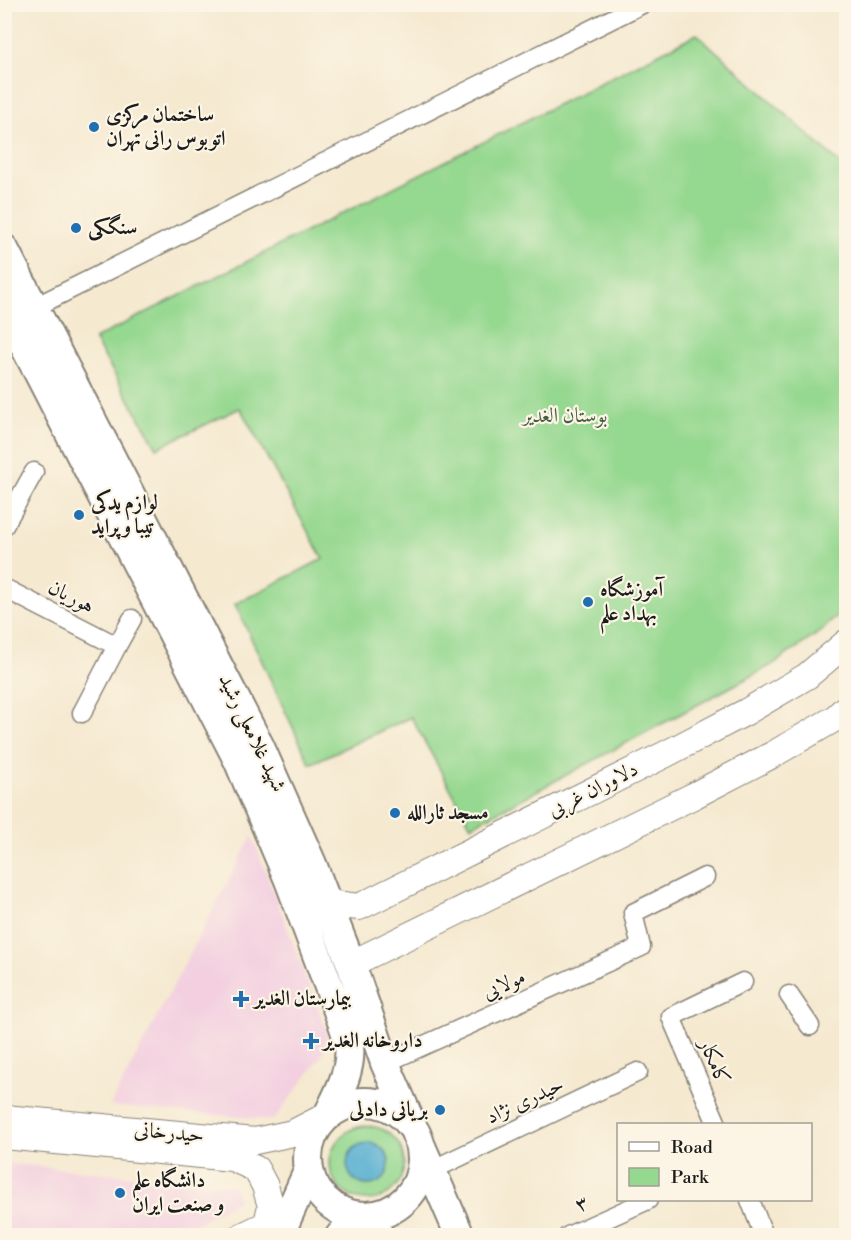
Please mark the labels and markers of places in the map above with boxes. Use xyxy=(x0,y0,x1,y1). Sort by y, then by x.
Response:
place label: ساختمان مرکزی اتوبوس رانی تهران xyxy=(106,102,226,152)
marker: ساختمان مرکزی اتوبوس رانی تهران xyxy=(87,120,101,134)
place label: سنگکی xyxy=(88,213,138,241)
marker: سنگکی xyxy=(69,221,83,235)
place label: لوازم یدکی تیبا و پراید xyxy=(90,489,158,540)
marker: لوازم یدکی تیبا و پراید xyxy=(72,508,86,522)
place label: آموزشگاه بهداد علم xyxy=(600,575,666,634)
marker: آموزشگاه بهداد علم xyxy=(581,595,595,609)
place label: مسجد ثارالله xyxy=(407,800,489,826)
marker: مسجد ثارالله xyxy=(388,806,402,820)
place label: بیمارستان الغدیر xyxy=(252,986,352,1012)
marker: بیمارستان الغدیر xyxy=(232,990,250,1008)
place label: داروخانه الغدیر xyxy=(321,1028,423,1054)
marker: داروخانه الغدیر xyxy=(304,1034,318,1048)
place label: بریانی دادلی xyxy=(348,1097,428,1123)
marker: بریانی دادلی xyxy=(433,1103,447,1117)
place label: دانشگاه علم و صنعت ایران xyxy=(132,1166,224,1218)
marker: دانشگاه علم و صنعت ایران xyxy=(113,1186,127,1200)

